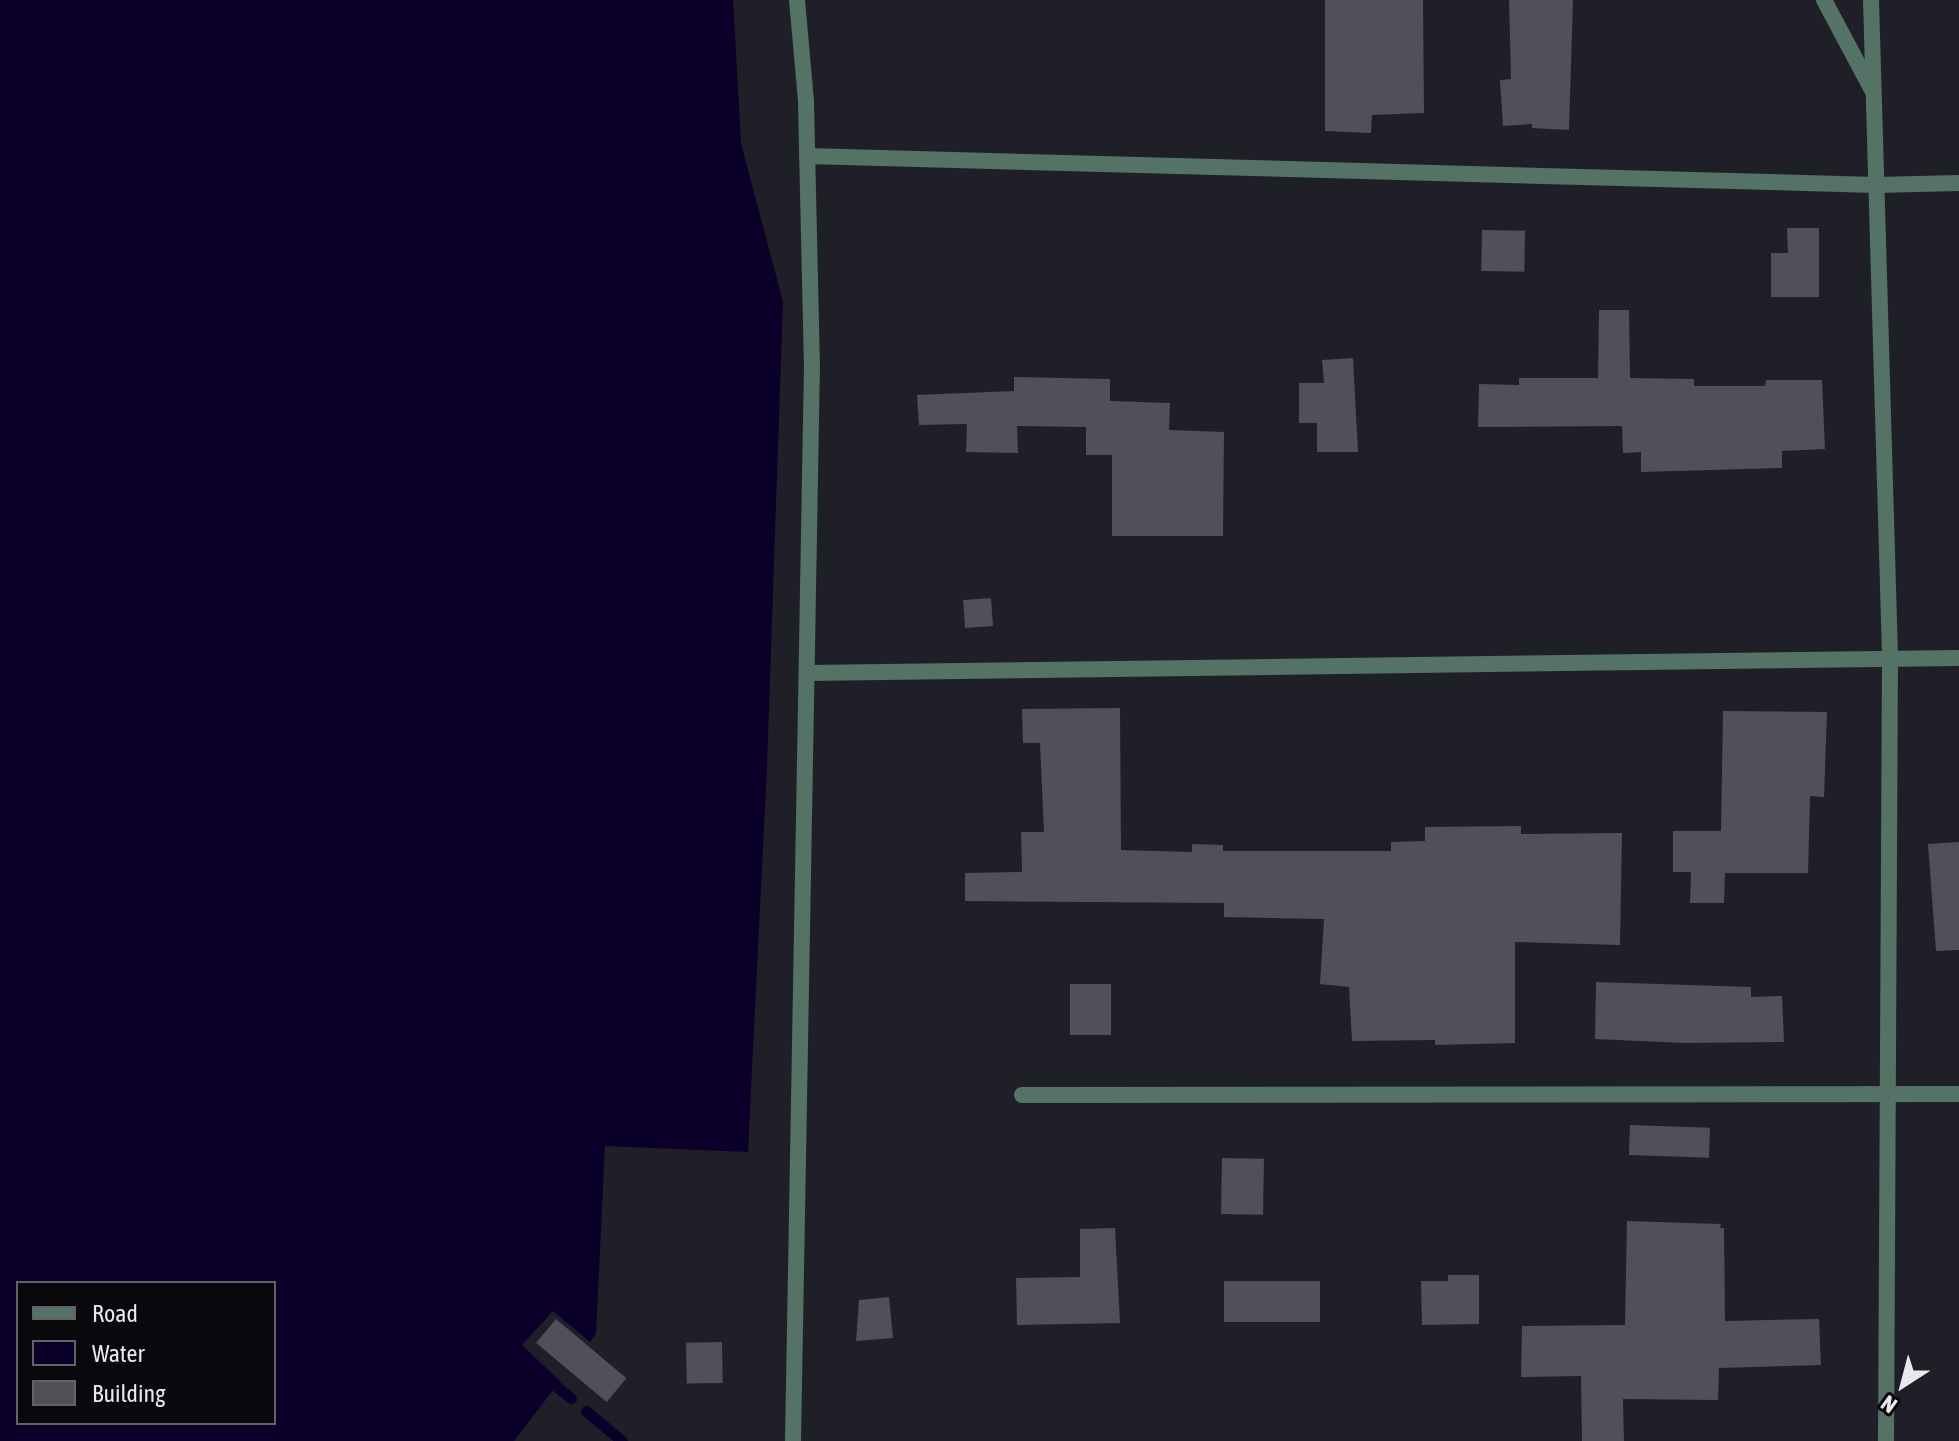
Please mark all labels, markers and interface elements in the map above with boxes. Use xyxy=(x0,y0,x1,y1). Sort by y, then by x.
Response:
legend xyxy=(16,1281,276,1425)
text: Road xyxy=(92,1300,138,1327)
text: Water xyxy=(92,1340,145,1367)
north arrow xyxy=(1863,1345,1943,1425)
text: Building xyxy=(92,1380,165,1407)
text: N xyxy=(1876,1390,1902,1419)

